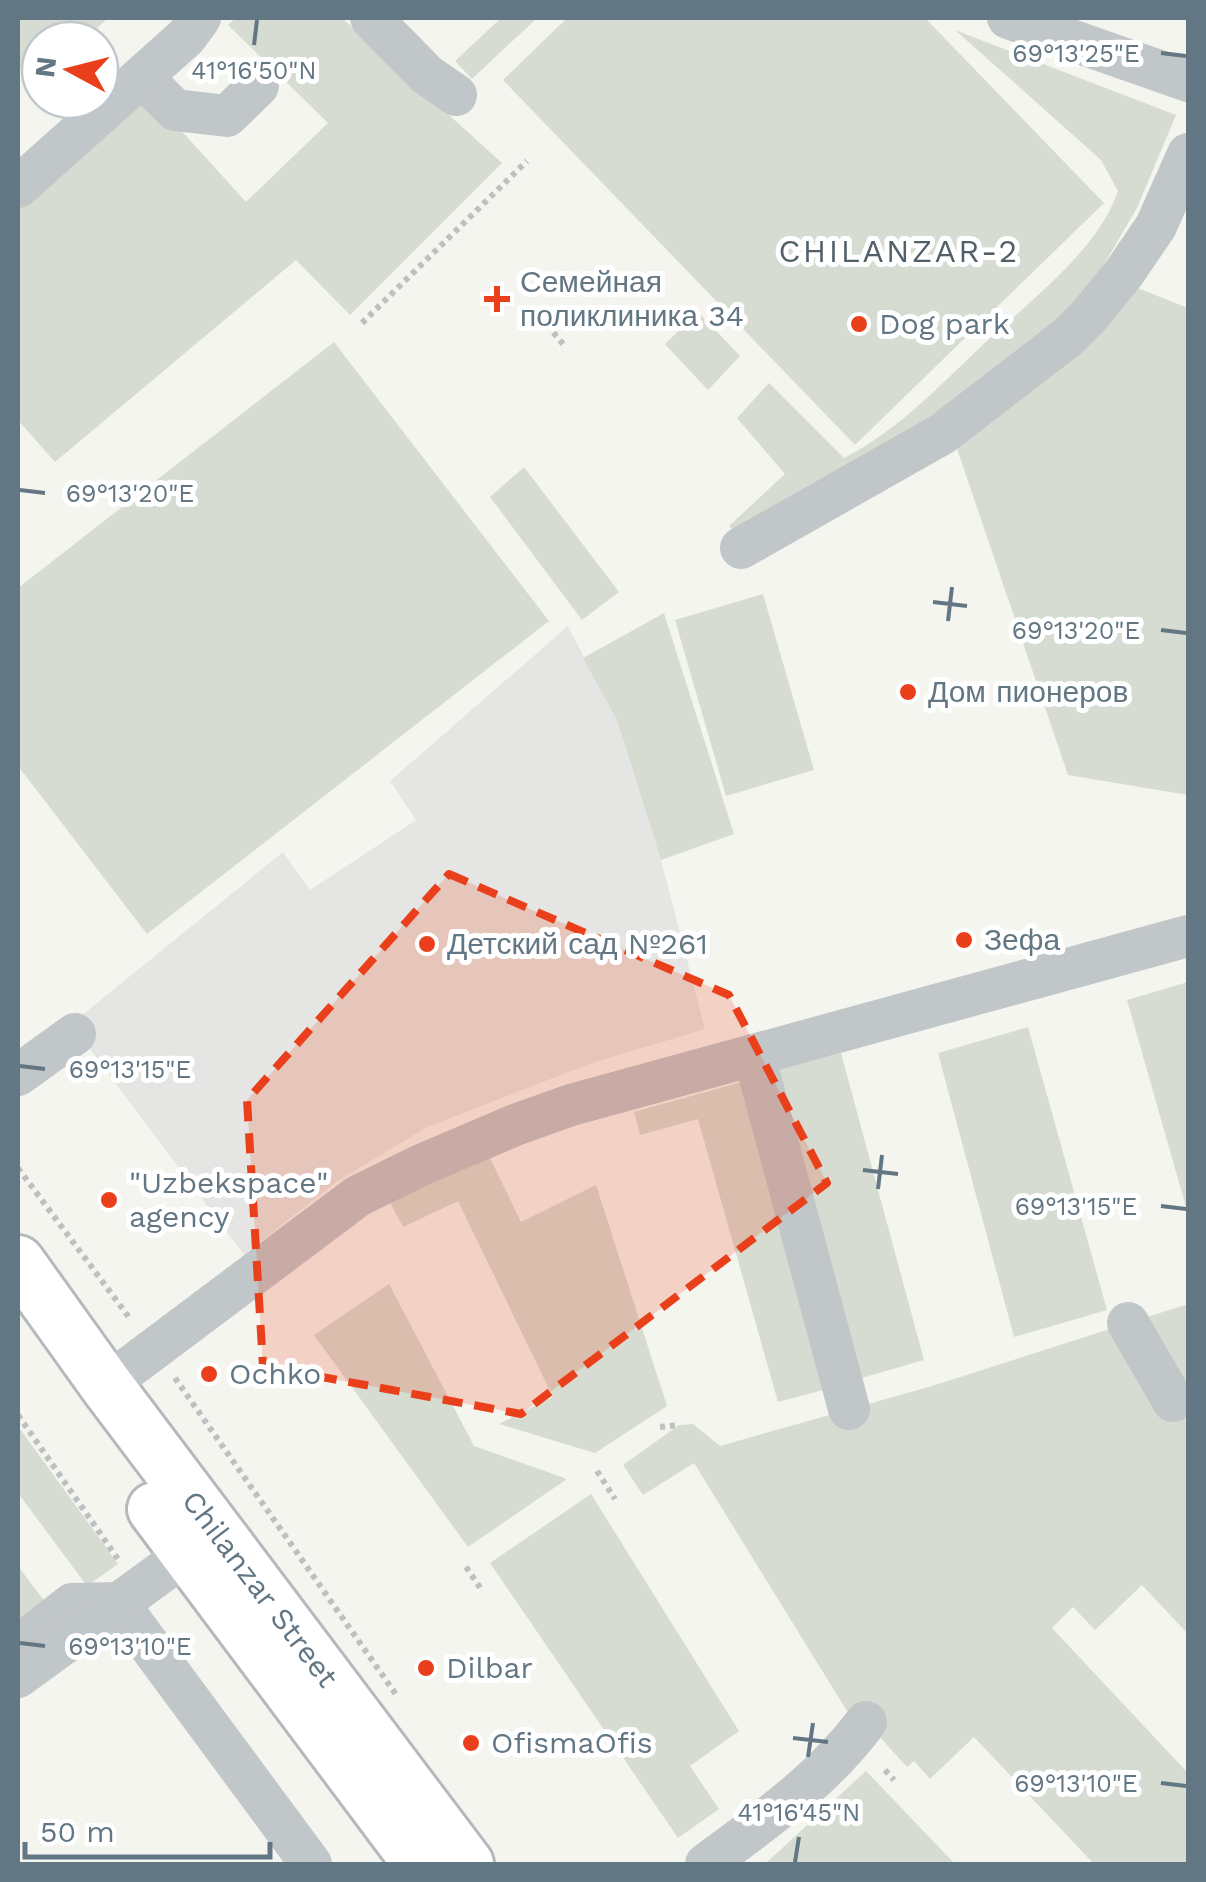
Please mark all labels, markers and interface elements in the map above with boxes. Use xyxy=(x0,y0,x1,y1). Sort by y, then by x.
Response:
north arrow xyxy=(20,20,120,120)
text: 69°13'25"E xyxy=(1012,39,1140,68)
text: N xyxy=(28,55,63,79)
text: 41°16'50"N xyxy=(191,56,317,85)
district label: CHILANZAR-2 xyxy=(778,232,1020,270)
place label: Семейная поликлиника 34 xyxy=(520,264,744,333)
marker: Семейная поликлиника 34 xyxy=(484,286,510,312)
place label: Dog park xyxy=(879,306,1010,341)
marker: Dog park xyxy=(848,313,870,335)
text: 69°13'20"E xyxy=(66,479,194,508)
text: 69°13'20"E xyxy=(1012,616,1140,645)
place label: Дом пионеров xyxy=(928,674,1128,709)
marker: Дом пионеров xyxy=(897,681,919,703)
place label: Зефа xyxy=(984,922,1060,957)
place label: Детский сад №261 xyxy=(447,926,708,961)
marker: Зефа xyxy=(953,929,975,951)
marker: Детский сад №261 xyxy=(416,933,438,955)
text: 69°13'15"E xyxy=(69,1055,191,1084)
place label: "Uzbekspace" agency xyxy=(129,1165,328,1234)
marker: "Uzbekspace" agency xyxy=(98,1189,120,1211)
text: 69°13'15"E xyxy=(1015,1192,1137,1221)
place label: Ochko xyxy=(229,1356,321,1391)
marker: Ochko xyxy=(198,1363,220,1385)
street label: Chilanzar Street xyxy=(175,1484,346,1694)
text: 69°13'10"E xyxy=(68,1632,192,1661)
place label: Dilbar xyxy=(446,1650,533,1685)
marker: Dilbar xyxy=(415,1657,437,1679)
place label: OfismaOfis xyxy=(491,1725,653,1760)
marker: OfismaOfis xyxy=(460,1732,482,1754)
text: 69°13'10"E xyxy=(1014,1769,1138,1798)
scale bar xyxy=(25,1797,270,1859)
text: 41°16'45"N xyxy=(738,1798,860,1827)
text: 50 m xyxy=(40,1814,115,1849)

